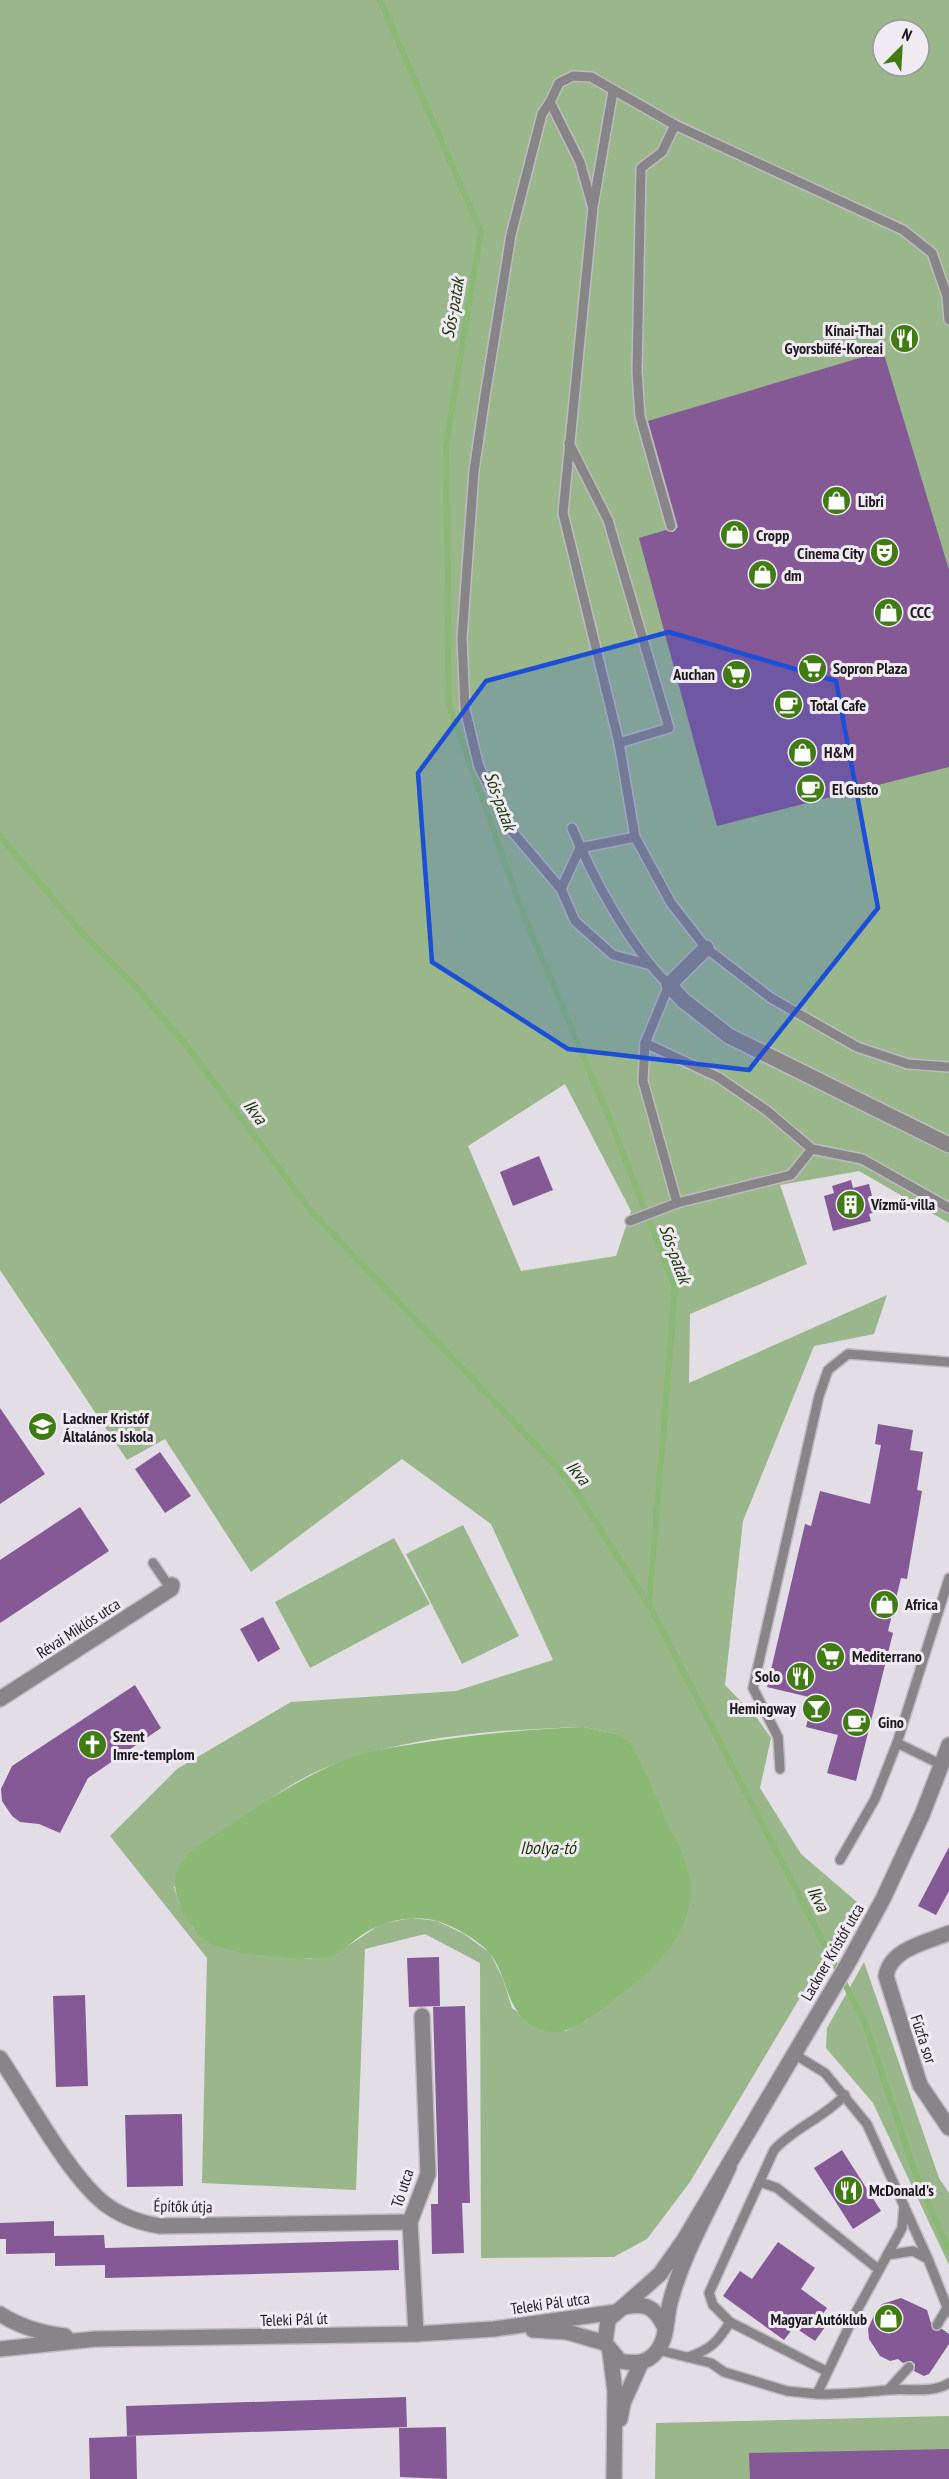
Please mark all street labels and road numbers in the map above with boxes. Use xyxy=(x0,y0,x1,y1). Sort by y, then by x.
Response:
street label: Révai Miklós utca xyxy=(33,1594,123,1662)
street label: Lackner Kristóf utca xyxy=(796,1900,868,2004)
street label: Fűzfa sor xyxy=(907,2012,941,2066)
street label: Tó utca xyxy=(386,2166,418,2210)
street label: Építők útja xyxy=(153,2195,213,2217)
street label: Teleki Pál utca xyxy=(509,2288,591,2318)
street label: Teleki Pál út xyxy=(260,2308,329,2330)

